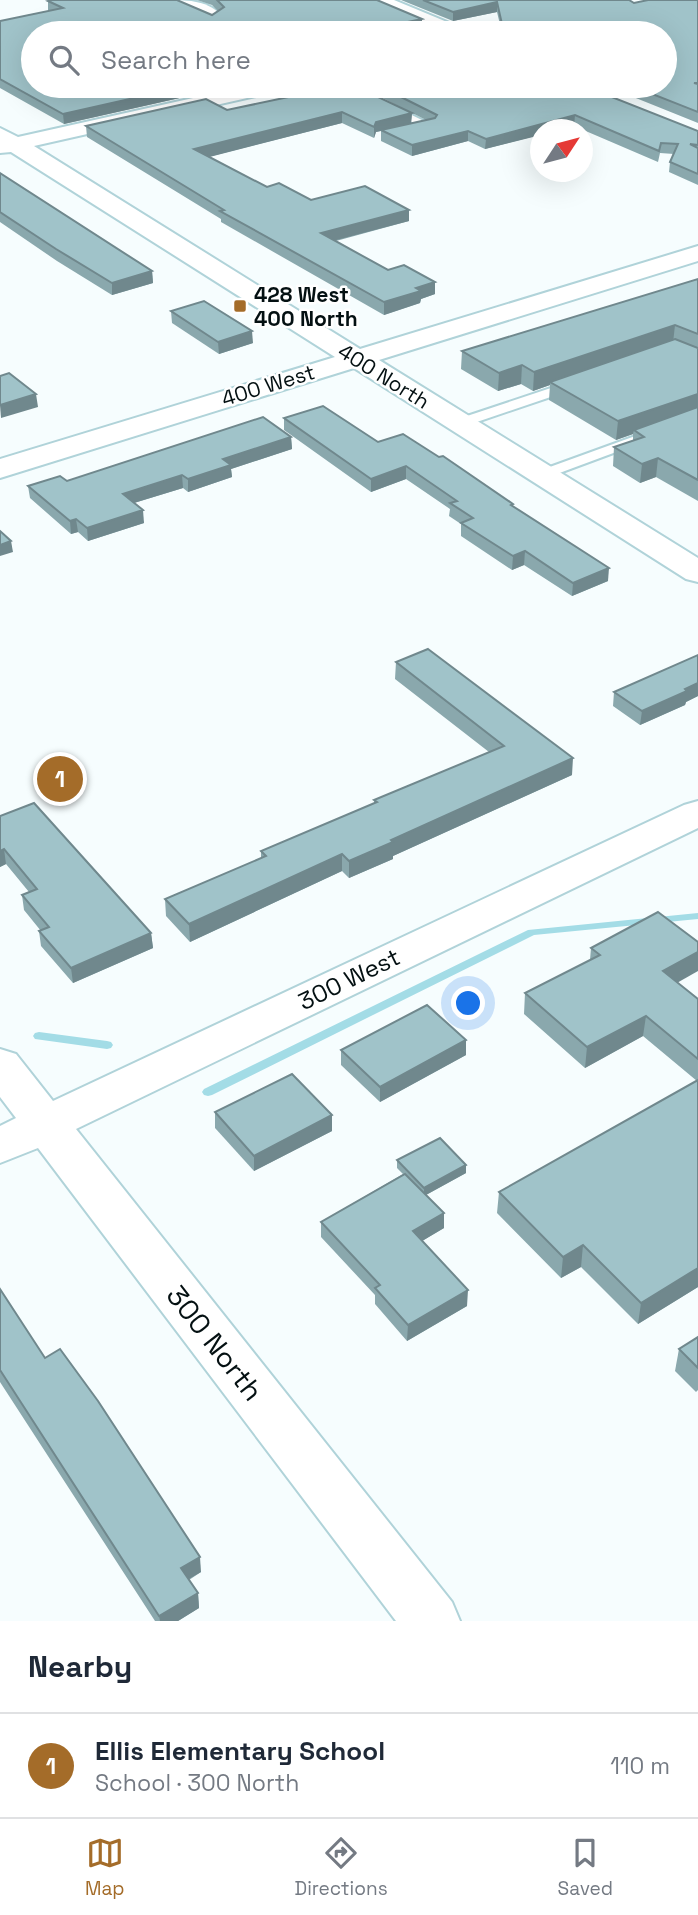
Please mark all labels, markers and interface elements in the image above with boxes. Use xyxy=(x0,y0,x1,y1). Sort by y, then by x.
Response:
search box xyxy=(21,21,677,98)
icon: search xyxy=(45,41,83,79)
text: Search here xyxy=(101,43,251,77)
north arrow xyxy=(530,119,593,182)
place label: 428 West 400 North xyxy=(254,281,358,332)
marker: 428 West 400 North xyxy=(232,298,248,314)
street label: 400 North xyxy=(333,337,435,415)
street label: 400 West xyxy=(218,358,318,412)
pin: 1 xyxy=(37,753,83,805)
street label: 300 West xyxy=(293,941,405,1017)
your location xyxy=(451,986,485,1020)
street label: 300 North xyxy=(159,1278,271,1408)
text: Nearby xyxy=(28,1647,132,1686)
text: Ellis Elementary School xyxy=(95,1734,385,1768)
text: 1 xyxy=(46,1751,56,1781)
text: 110 m xyxy=(610,1751,670,1781)
text: School · 300 North xyxy=(95,1768,299,1798)
tab: Map xyxy=(85,1834,125,1901)
tab: Directions xyxy=(295,1834,388,1901)
tab: Saved xyxy=(558,1834,613,1901)

